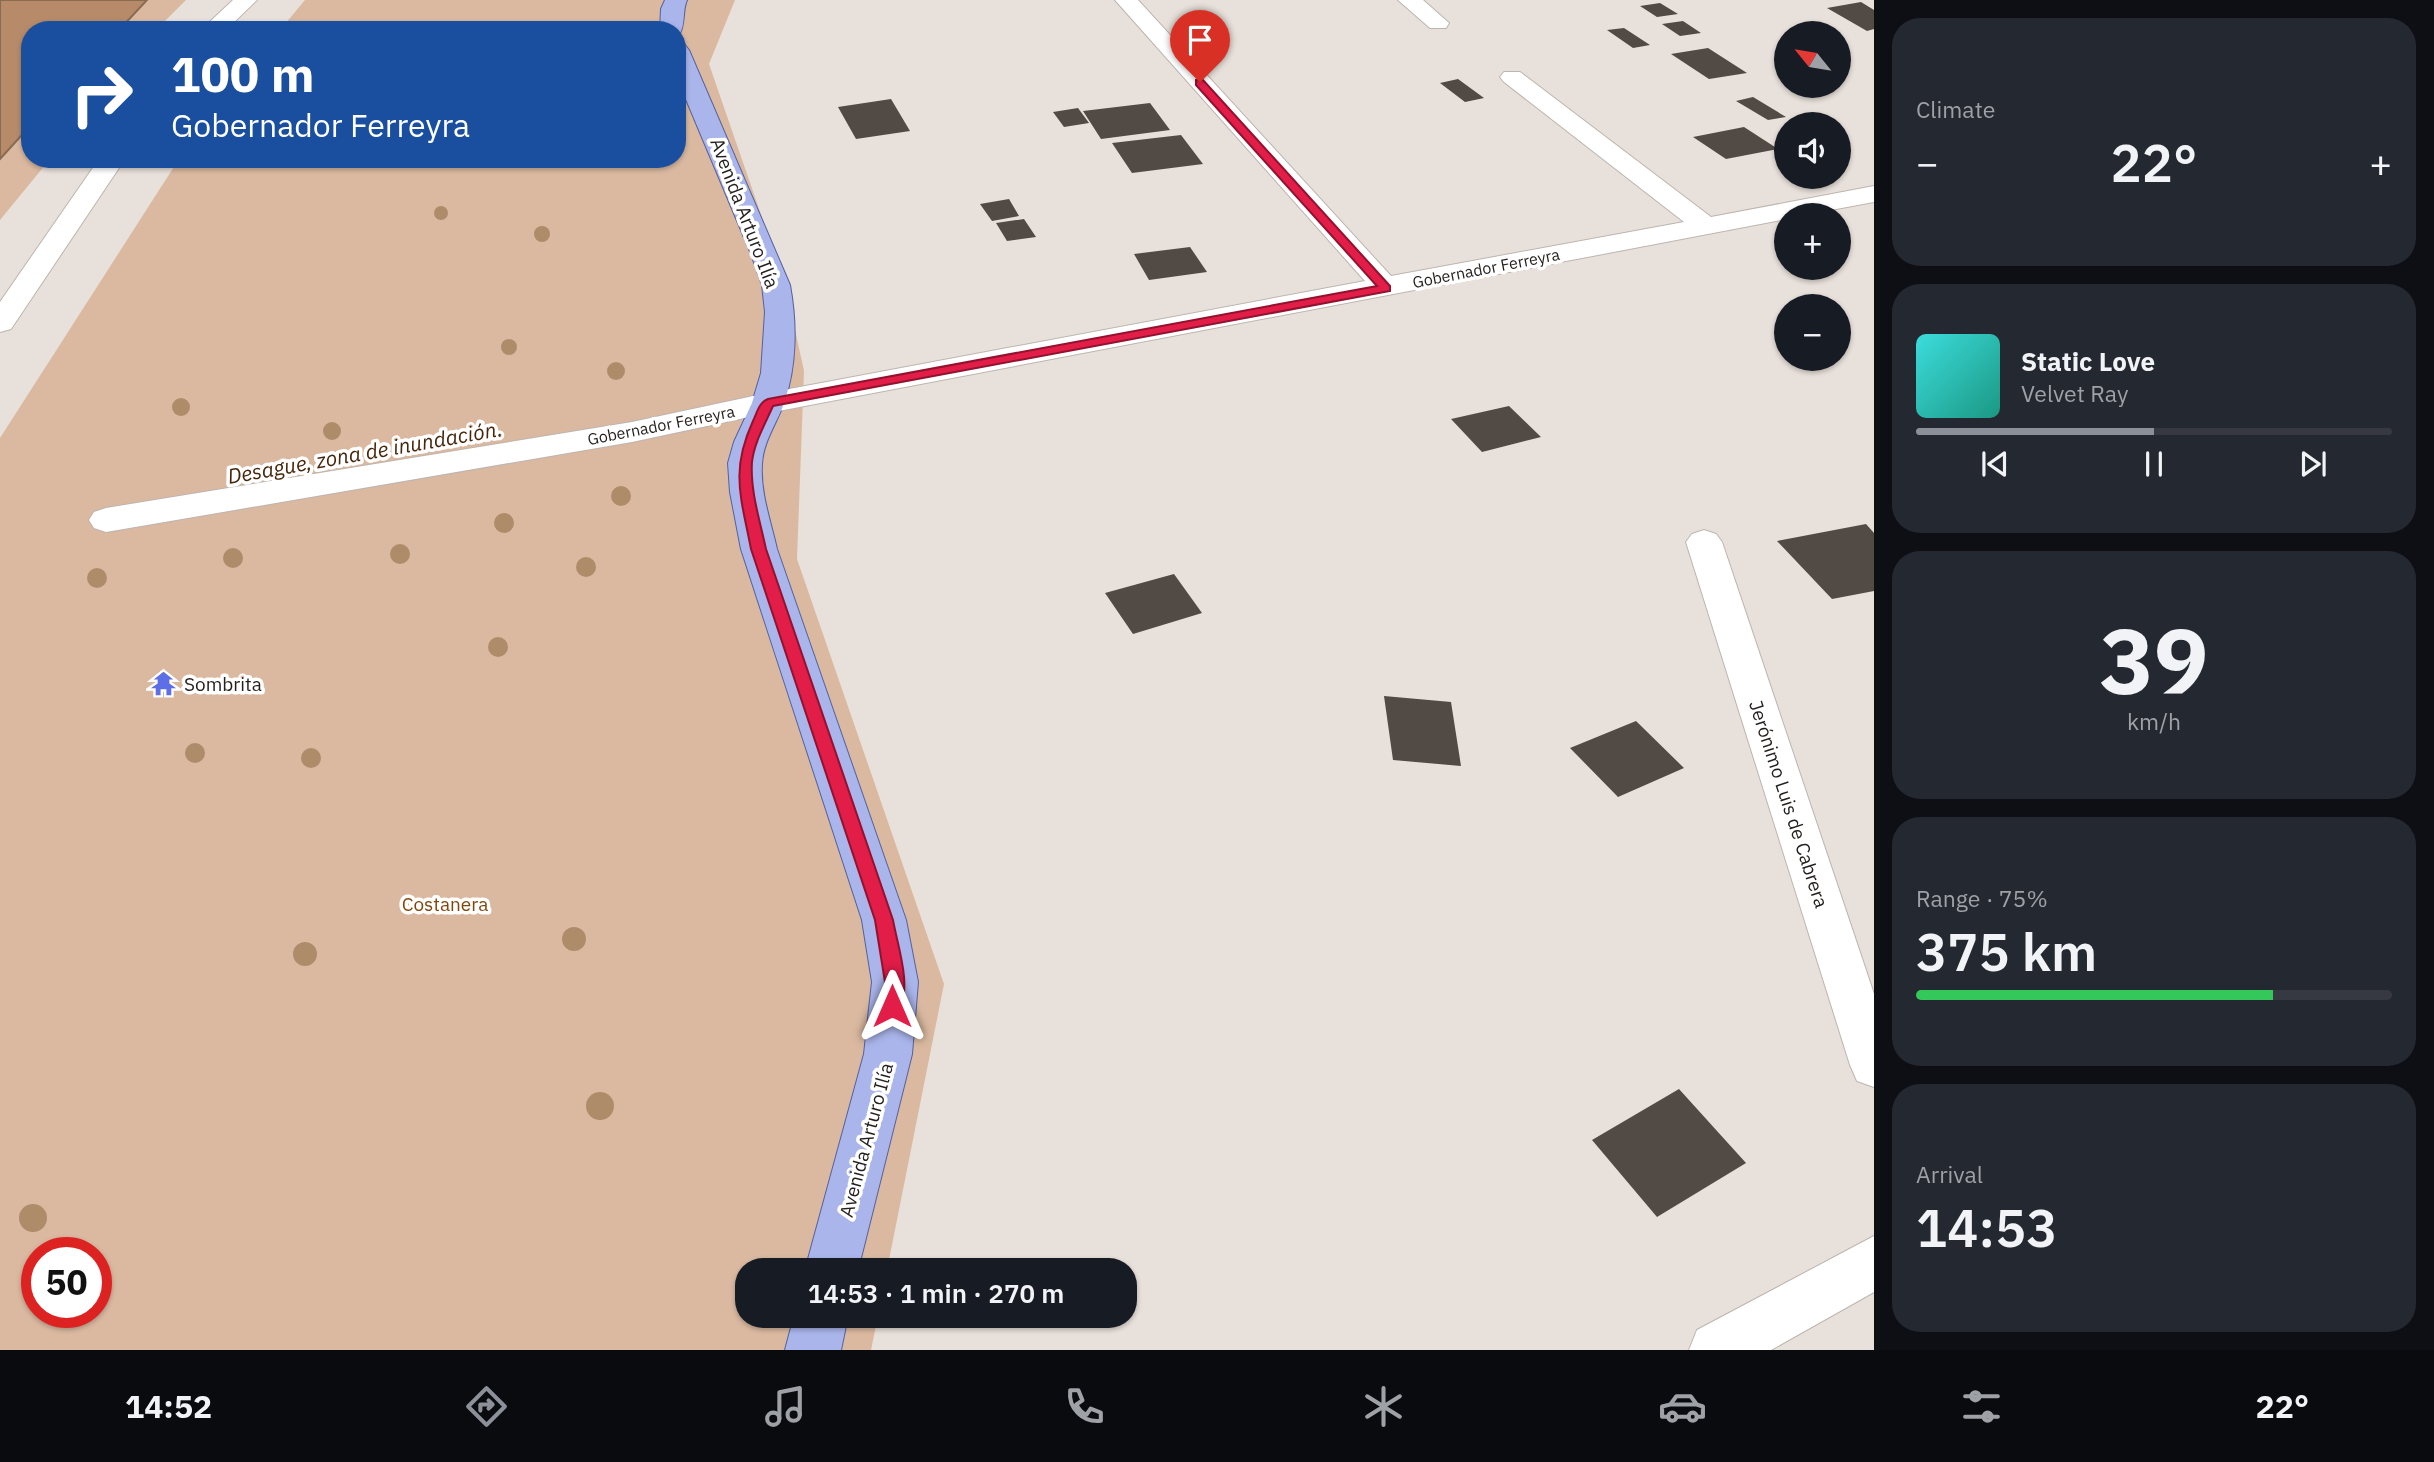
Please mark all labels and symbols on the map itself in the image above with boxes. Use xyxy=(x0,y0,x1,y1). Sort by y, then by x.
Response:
pin xyxy=(1170,10,1230,82)
north arrow xyxy=(1774,21,1852,98)
street label: Avenida Arturo Ilía xyxy=(705,134,785,292)
street label: Gobernador Ferreyra xyxy=(1411,244,1562,292)
street label: Gobernador Ferreyra xyxy=(586,401,737,449)
water label: Desague, zona de inundación. xyxy=(225,414,504,490)
temple icon: Sombrita xyxy=(150,670,178,698)
place label: Sombrita xyxy=(184,672,262,696)
street label: Jerónimo Luis de Cabrera xyxy=(1744,697,1834,911)
park label: Costanera xyxy=(402,892,488,916)
position arrow xyxy=(855,969,929,1043)
street label: Avenida Arturo Ilía xyxy=(834,1060,898,1220)
speed limit sign: 50 xyxy=(21,1237,112,1328)

